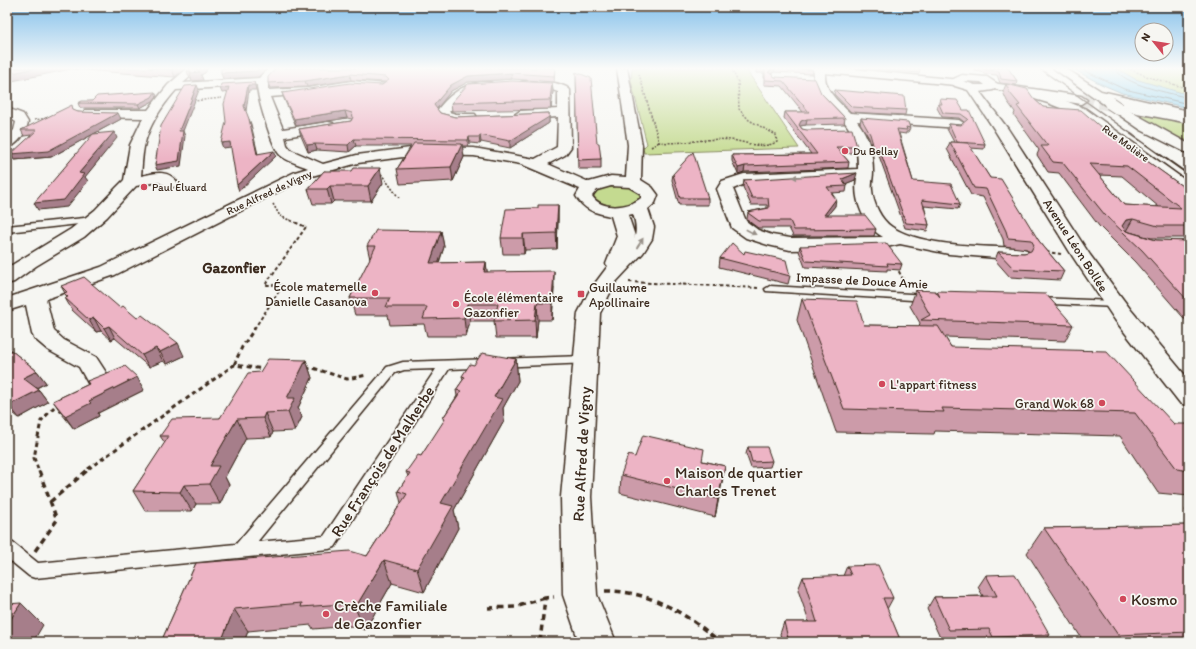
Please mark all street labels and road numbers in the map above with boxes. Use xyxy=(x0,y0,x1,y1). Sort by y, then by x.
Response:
street label: Rue Molière xyxy=(1099,122,1152,165)
street label: Rue Alfred de Vigny xyxy=(224,167,314,218)
street label: Avenue Léon Bollée xyxy=(1040,196,1111,295)
street label: Impasse de Douce Amie xyxy=(796,270,928,291)
street label: Rue François de Malherbe xyxy=(327,382,438,540)
street label: Rue Alfred de Vigny xyxy=(568,386,595,522)

